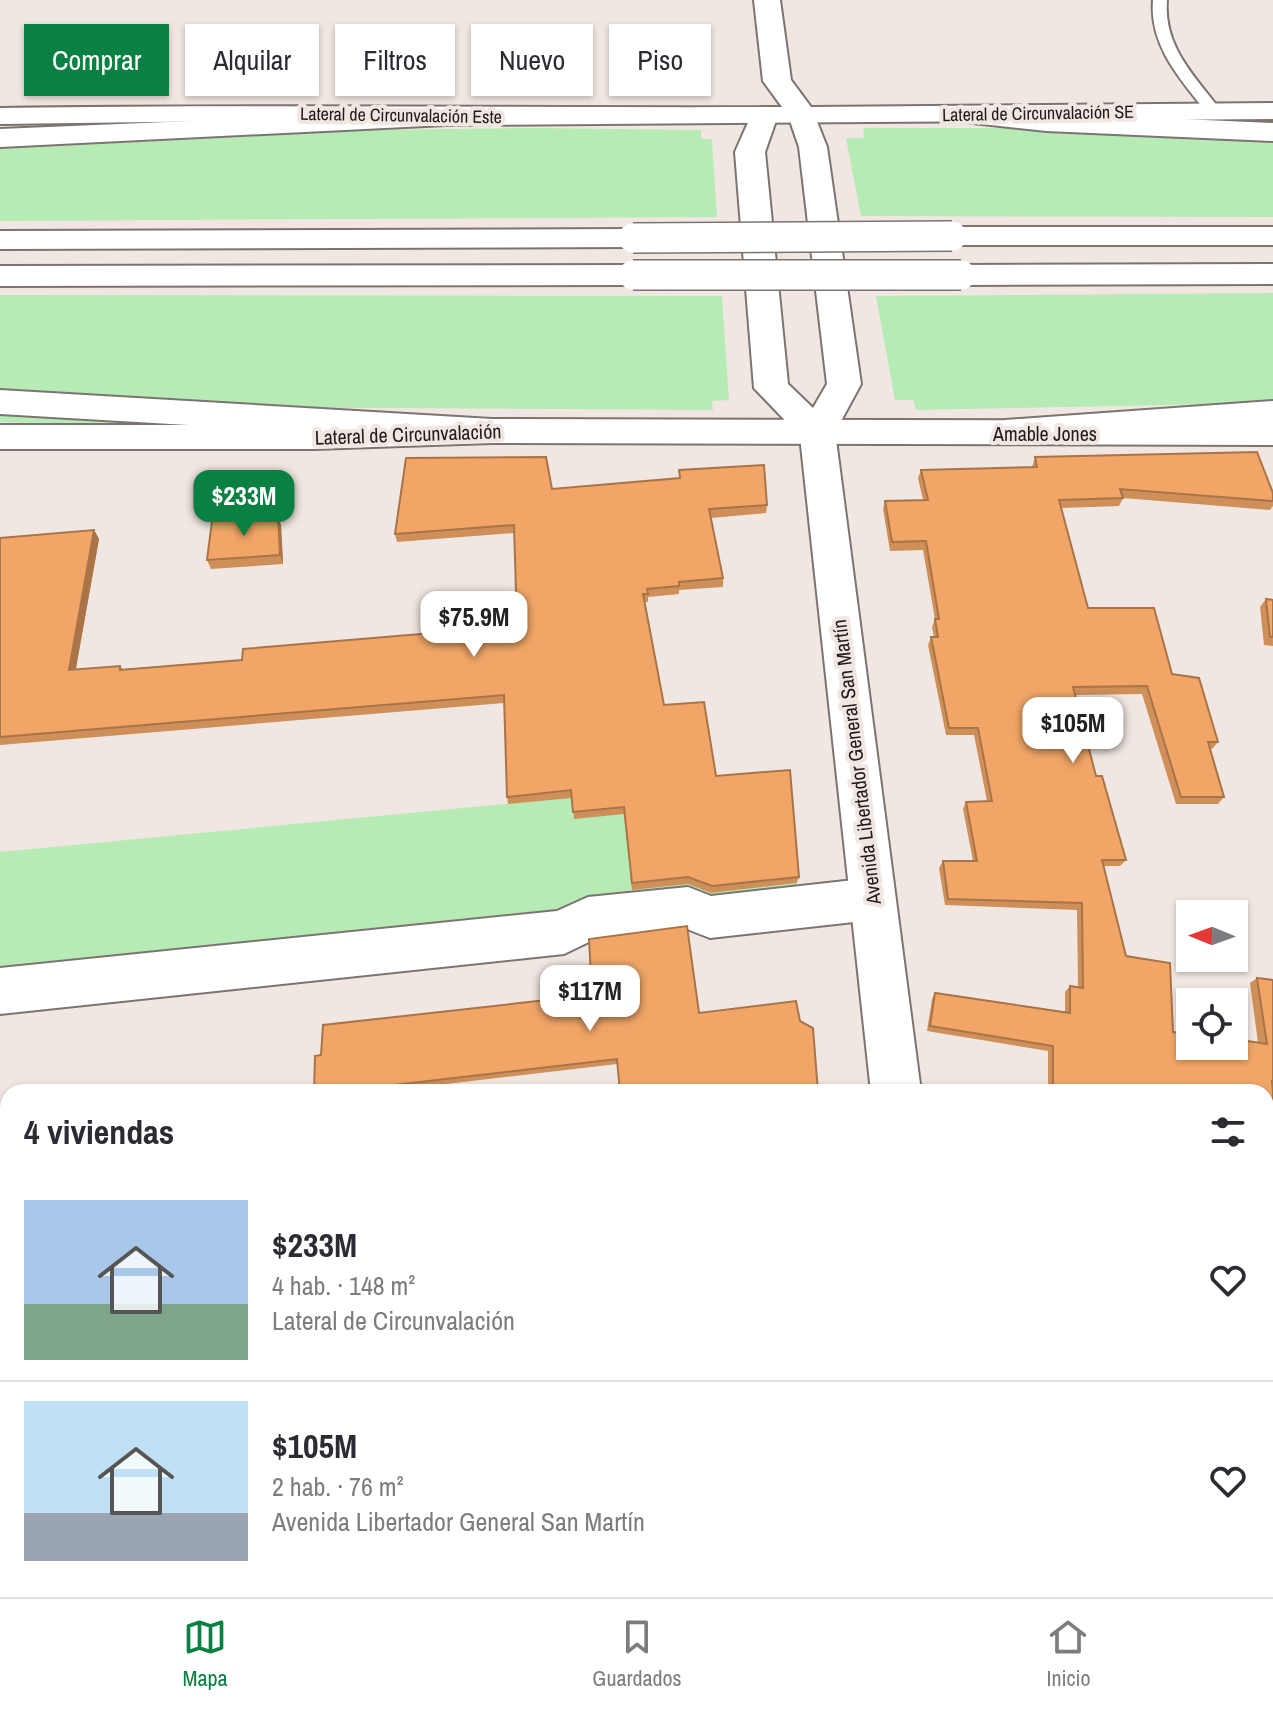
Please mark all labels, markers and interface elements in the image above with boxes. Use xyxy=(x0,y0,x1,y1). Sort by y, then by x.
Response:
chip: Comprar xyxy=(24,24,169,96)
chip: Alquilar xyxy=(185,24,319,96)
chip: Filtros xyxy=(335,24,455,96)
chip: Nuevo xyxy=(471,24,593,96)
chip: Piso xyxy=(609,24,711,96)
street label: Lateral de Circunvalación SE xyxy=(942,99,1134,127)
street label: Lateral de Circunvalación Este xyxy=(300,101,502,129)
street label: Lateral de Circunvalación xyxy=(314,417,502,451)
street label: Amable Jones xyxy=(992,420,1097,447)
pin: $233M xyxy=(188,470,300,538)
text: $233M xyxy=(211,478,277,513)
pin: $75.9M xyxy=(409,591,539,659)
text: $75.9M xyxy=(438,599,510,634)
street label: Avenida Libertador General San Martín xyxy=(825,618,887,907)
pin: $105M xyxy=(1017,697,1129,765)
text: $105M xyxy=(1040,705,1106,740)
north arrow xyxy=(1176,900,1248,972)
map controls xyxy=(1176,900,1248,1060)
pin: $117M xyxy=(534,965,646,1033)
text: $117M xyxy=(558,973,622,1008)
button: locate xyxy=(1176,988,1248,1060)
text: 4 viviendas xyxy=(24,1109,174,1155)
icon: filters xyxy=(1206,1110,1250,1154)
text: $233M xyxy=(272,1222,357,1268)
icon: home xyxy=(88,1232,184,1328)
icon: heart xyxy=(1206,1258,1250,1302)
text: 4 hab. · 148 m² xyxy=(272,1268,415,1303)
text: Lateral de Circunvalación xyxy=(272,1303,515,1338)
text: $105M xyxy=(272,1423,357,1469)
icon: home xyxy=(88,1433,184,1529)
icon: heart xyxy=(1206,1459,1250,1503)
text: 2 hab. · 76 m² xyxy=(272,1469,404,1504)
text: Avenida Libertador General San Martín xyxy=(272,1504,645,1539)
tab: Mapa xyxy=(182,1615,228,1693)
tab: Guardados xyxy=(592,1615,682,1693)
tab: Inicio xyxy=(1046,1615,1091,1693)

